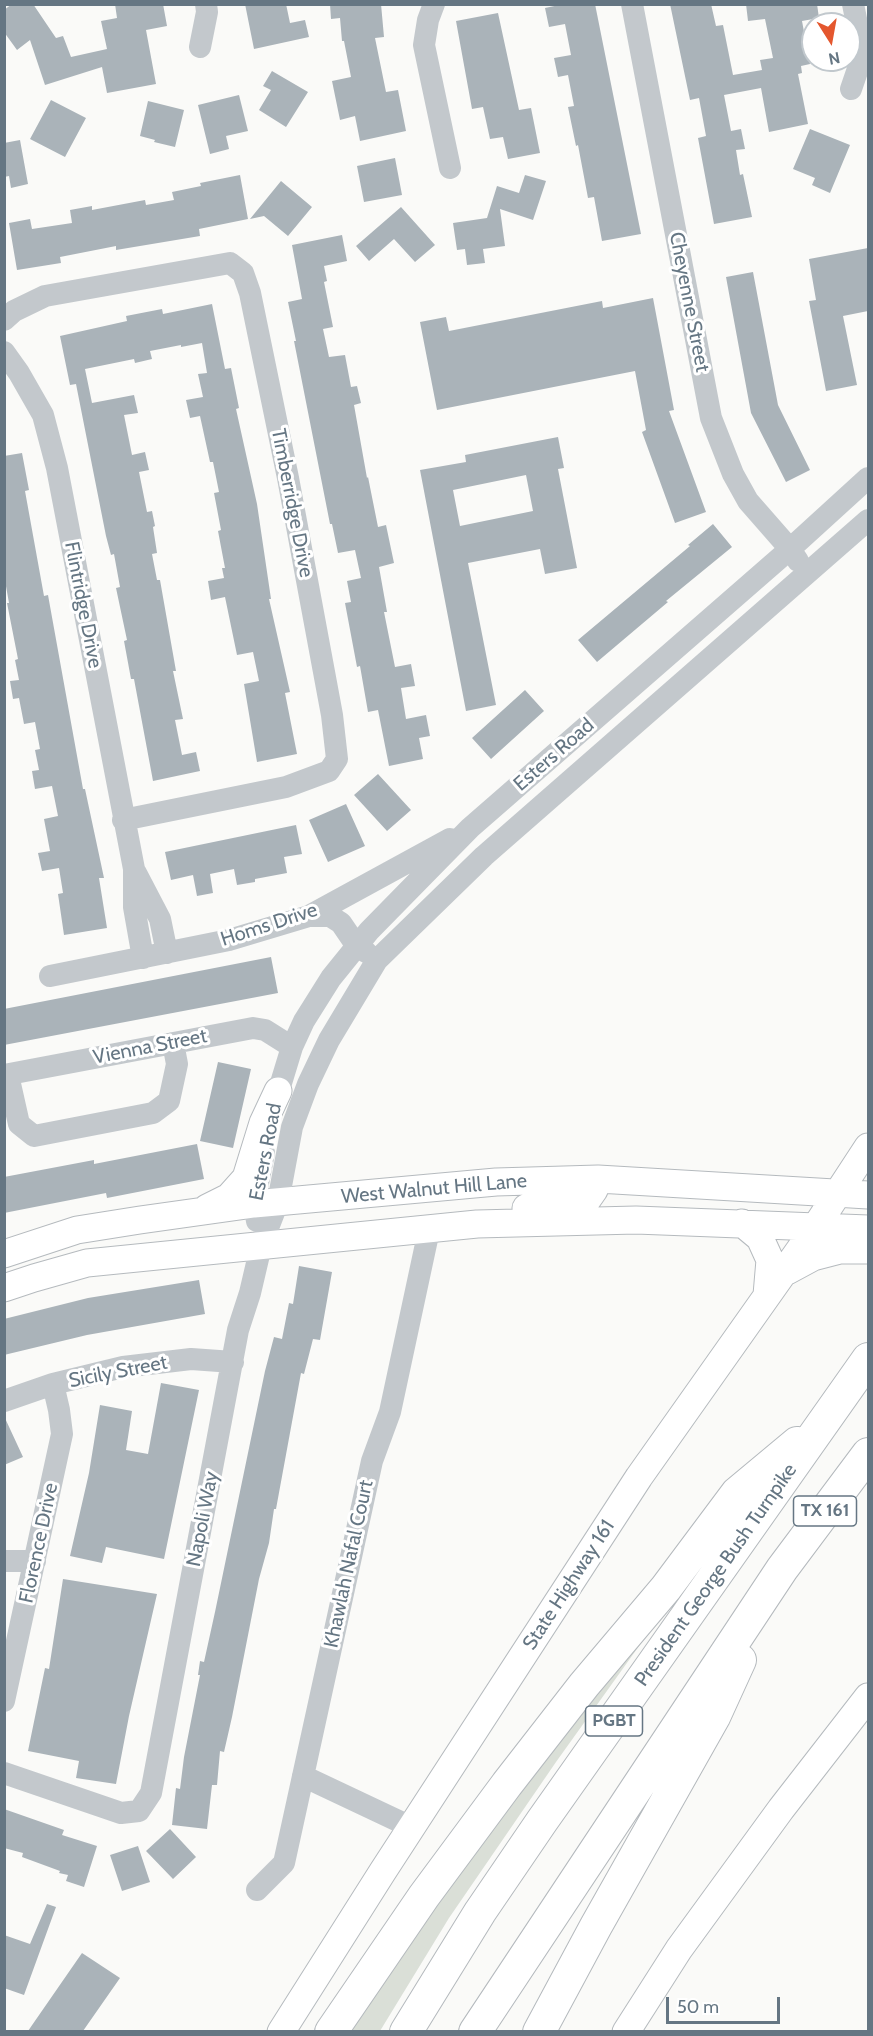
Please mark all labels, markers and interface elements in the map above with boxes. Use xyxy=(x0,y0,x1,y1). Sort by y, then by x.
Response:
north arrow xyxy=(801,12,861,72)
text: N xyxy=(827,48,842,69)
street label: Cheyenne Street xyxy=(664,230,714,374)
street label: Timberridge Drive xyxy=(266,427,318,579)
street label: Flintridge Drive xyxy=(59,540,107,670)
street label: Esters Road xyxy=(509,714,599,796)
street label: Homs Drive xyxy=(218,898,320,952)
street label: Vienna Street xyxy=(91,1024,209,1070)
street label: Esters Road xyxy=(245,1101,287,1203)
street label: West Walnut Hill Lane xyxy=(340,1169,528,1209)
street label: Sicily Street xyxy=(67,1351,169,1393)
street label: President George Bush Turnpike xyxy=(630,1459,802,1691)
street label: Napoli Way xyxy=(182,1469,224,1569)
street label: Khawlah Nafal Court xyxy=(319,1478,379,1650)
street label: Florence Drive xyxy=(15,1481,63,1605)
road number: TX 161 xyxy=(794,1496,856,1526)
street label: State Highway 161 xyxy=(518,1515,620,1655)
road number: PGBT xyxy=(586,1706,642,1736)
scale bar xyxy=(669,1985,783,2023)
text: 50 m xyxy=(677,1996,719,2018)

